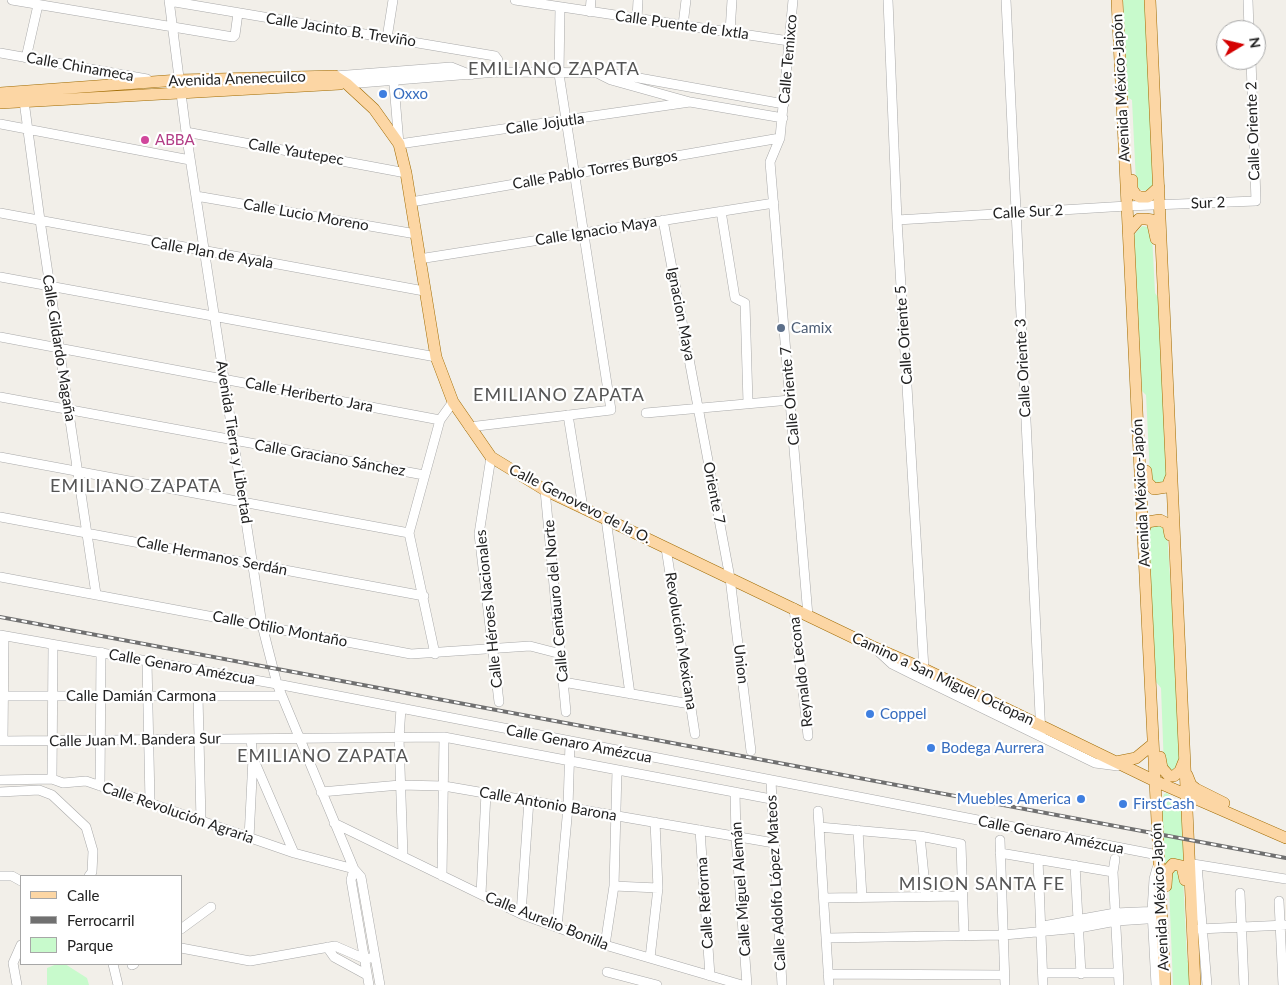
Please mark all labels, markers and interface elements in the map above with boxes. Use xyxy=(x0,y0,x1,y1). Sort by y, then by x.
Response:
street label: Calle Puente de Ixtla xyxy=(614,7,750,43)
street label: Calle Jacinto B. Treviño xyxy=(265,9,417,51)
street label: Calle Temixco xyxy=(775,13,801,105)
street label: Avenida México-Japón xyxy=(1108,13,1134,163)
north arrow xyxy=(1216,20,1266,70)
text: N xyxy=(1246,36,1265,49)
street label: Calle Chinameca xyxy=(25,49,135,85)
district label: EMILIANO ZAPATA xyxy=(466,58,642,80)
street label: Avenida Anenecuilco xyxy=(168,68,306,90)
street label: Calle Oriente 2 xyxy=(1242,81,1264,181)
place label: Oxxo xyxy=(393,85,428,103)
marker: Oxxo xyxy=(377,88,389,100)
street label: Calle Jojutla xyxy=(505,110,585,138)
place label: ABBA xyxy=(155,131,195,149)
marker: ABBA xyxy=(139,134,151,146)
street label: Calle Yautepec xyxy=(247,135,345,169)
street label: Calle Pablo Torres Burgos xyxy=(511,147,679,193)
street label: Sur 2 xyxy=(1191,193,1225,213)
street label: Calle Lucio Moreno xyxy=(242,195,370,235)
street label: Calle Sur 2 xyxy=(992,201,1064,223)
street label: Calle Ignacio Maya xyxy=(534,212,658,250)
street label: Calle Plan de Ayala xyxy=(149,233,275,273)
street label: Ignacion Maya xyxy=(663,266,699,362)
street label: Calle Gildardo Magaña xyxy=(39,273,79,423)
street label: Calle Oriente 5 xyxy=(892,285,916,385)
street label: Calle Oriente 3 xyxy=(1011,318,1035,418)
place label: Camix xyxy=(791,319,832,337)
marker: Camix xyxy=(775,322,787,334)
street label: Calle Oriente 7 xyxy=(777,346,803,446)
street label: Avenida Tierra y Libertad xyxy=(212,359,256,525)
street label: Calle Heriberto Jara xyxy=(243,374,375,416)
district label: EMILIANO ZAPATA xyxy=(471,384,647,406)
street label: Avenida México-Japón xyxy=(1128,418,1154,568)
street label: Calle Graciano Sánchez xyxy=(253,436,407,480)
street label: Calle Genovevo de la O. xyxy=(506,460,654,548)
street label: Oriente 7 xyxy=(699,460,729,526)
district label: EMILIANO ZAPATA xyxy=(48,475,224,497)
street label: Calle Centauro del Norte xyxy=(540,519,572,683)
street label: Calle Héroes Nacionales xyxy=(472,529,506,689)
street label: Calle Hermanos Serdán xyxy=(135,533,289,579)
street label: Revolución Mexicana xyxy=(661,571,701,711)
street label: Calle Otilio Montaño xyxy=(211,607,349,651)
street label: Reynaldo Lecona xyxy=(785,616,817,728)
street label: Camino a San Miguel Octopan xyxy=(849,629,1037,729)
street label: Union xyxy=(730,643,752,685)
street label: Calle Genaro Amézcua xyxy=(107,645,257,689)
street label: Calle Damián Carmona xyxy=(66,687,216,705)
place label: Coppel xyxy=(880,705,927,723)
marker: Coppel xyxy=(864,708,876,720)
street label: Calle Genaro Amézcua xyxy=(504,721,654,767)
street label: Calle Juan M. Bandera Sur xyxy=(49,730,221,750)
place label: Bodega Aurrera xyxy=(941,739,1044,757)
marker: Bodega Aurrera xyxy=(925,742,937,754)
district label: EMILIANO ZAPATA xyxy=(235,745,411,767)
street label: Calle Revolución Agraria xyxy=(100,779,256,847)
street label: Calle Antonio Barona xyxy=(478,783,618,825)
place label: Muebles America xyxy=(957,790,1071,808)
marker: Muebles America xyxy=(1075,793,1087,805)
street label: Calle Adolfo López Mateos xyxy=(762,795,790,971)
place label: FirstCash xyxy=(1133,795,1195,813)
marker: FirstCash xyxy=(1117,798,1129,810)
street label: Calle Genaro Amézcua xyxy=(976,812,1126,858)
street label: Calle Miguel Alemán xyxy=(727,821,755,957)
street label: Avenida México-Japón xyxy=(1147,822,1173,972)
street label: Calle Reforma xyxy=(693,857,717,949)
district label: MISION SANTA FE xyxy=(897,873,1067,895)
legend xyxy=(20,875,182,965)
text: Calle xyxy=(67,886,99,904)
street label: Calle Aurelio Bonilla xyxy=(483,888,611,954)
text: Ferrocarril xyxy=(67,911,135,929)
text: Parque xyxy=(67,936,113,954)

